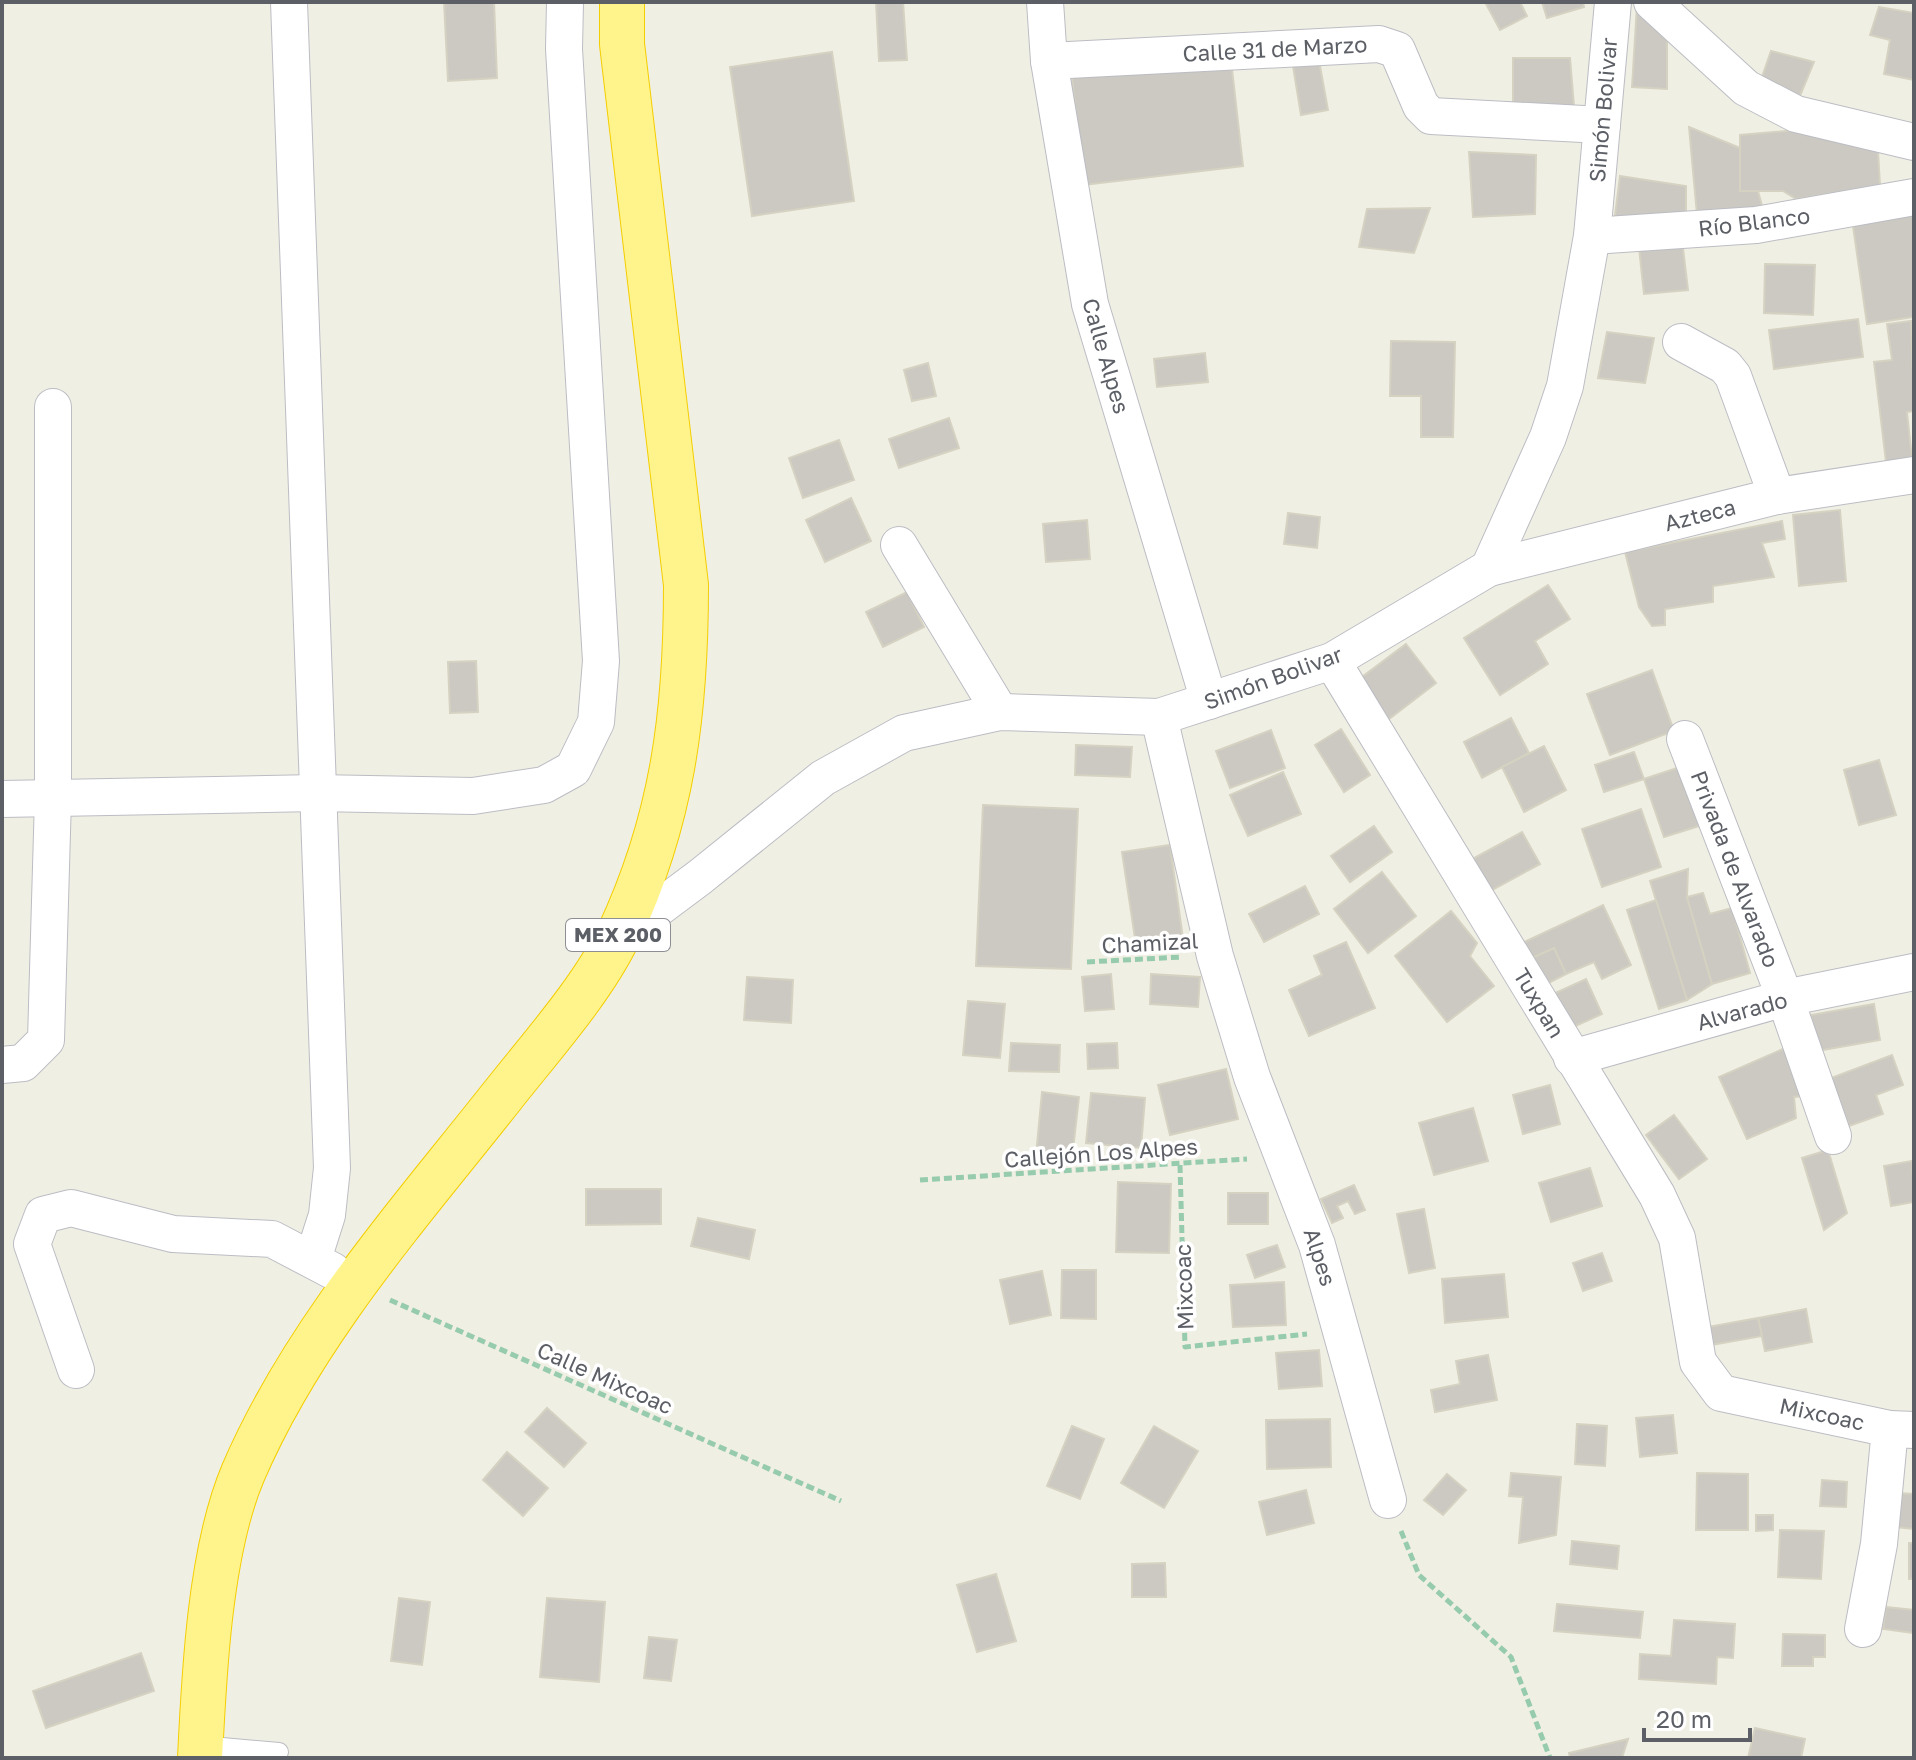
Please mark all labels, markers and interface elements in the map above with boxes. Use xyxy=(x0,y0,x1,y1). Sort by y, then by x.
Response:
street label: Calle 31 de Marzo xyxy=(1182,30,1368,67)
street label: Simón Bolivar xyxy=(1583,36,1622,183)
street label: Río Blanco xyxy=(1696,201,1811,242)
street label: Calle Alpes xyxy=(1077,295,1136,417)
street label: Azteca xyxy=(1661,493,1738,536)
street label: Simón Bolivar xyxy=(1200,640,1346,715)
street label: Privada de Alvarado xyxy=(1685,767,1785,971)
road number: MEX 200 xyxy=(566,919,670,951)
street label: Chamizal xyxy=(1101,926,1199,959)
street label: Tuxpan xyxy=(1508,963,1571,1043)
street label: Alvarado xyxy=(1694,986,1790,1036)
street label: Callejón Los Alpes xyxy=(1003,1132,1199,1173)
street label: Alpes xyxy=(1298,1224,1342,1289)
street label: Mixcoac xyxy=(1169,1244,1198,1331)
street label: Calle Mixcoac xyxy=(533,1336,677,1419)
street label: Mixcoac xyxy=(1777,1391,1867,1436)
scale bar xyxy=(1644,1692,1750,1742)
text: 20 m xyxy=(1656,1704,1712,1733)

